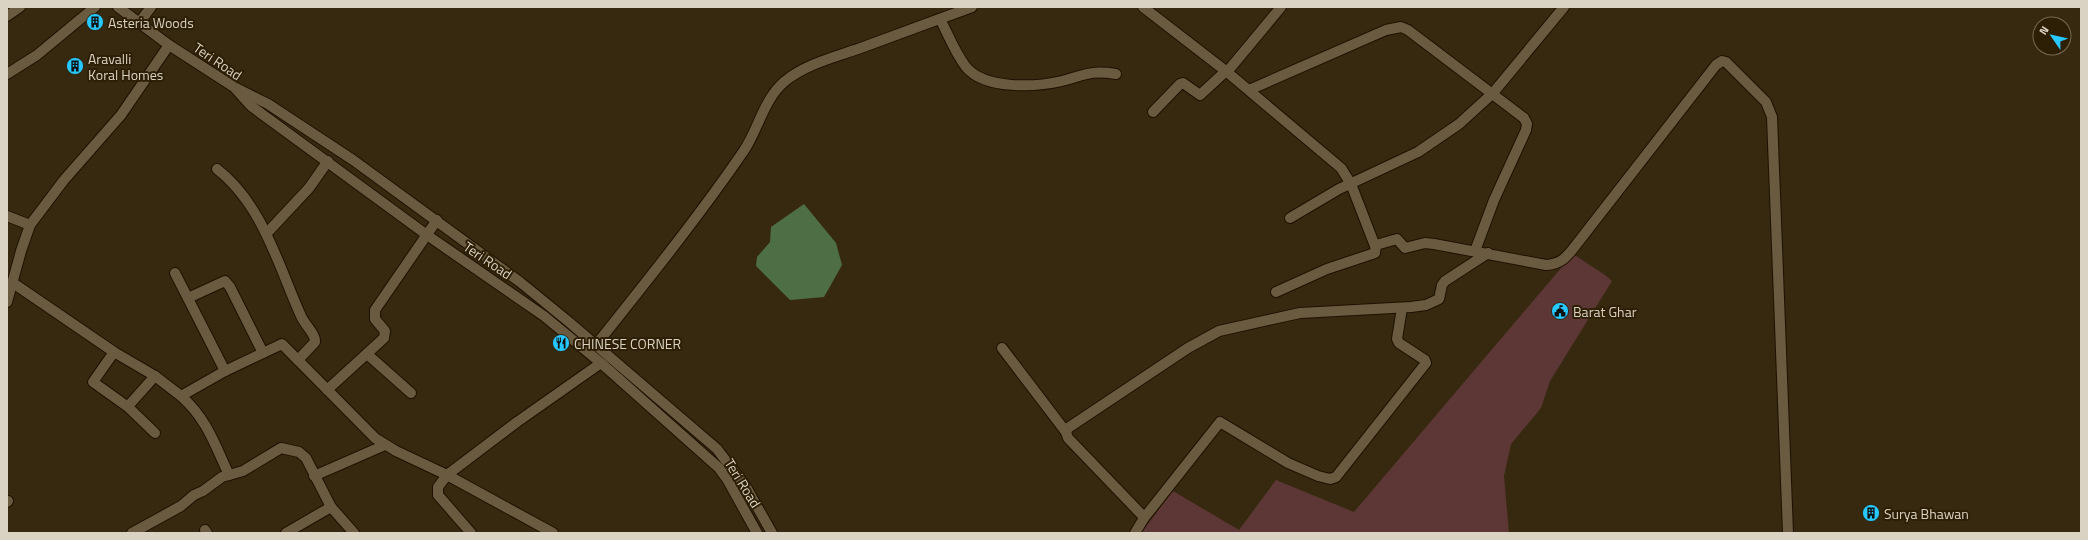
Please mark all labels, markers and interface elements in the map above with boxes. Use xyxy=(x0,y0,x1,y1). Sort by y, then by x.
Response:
building icon: Asteria Woods xyxy=(85,12,105,32)
place label: Asteria Woods xyxy=(108,12,194,33)
north arrow xyxy=(2032,16,2072,56)
text: N xyxy=(2035,23,2052,38)
street label: Teri Road xyxy=(190,37,246,85)
place label: Aravalli Koral Homes xyxy=(88,48,163,85)
building icon: Aravalli Koral Homes xyxy=(65,56,85,76)
street label: Teri Road xyxy=(460,236,516,284)
public building icon: Barat Ghar xyxy=(1550,301,1570,321)
place label: Barat Ghar xyxy=(1573,301,1637,322)
restaurant icon: CHINESE CORNER xyxy=(551,333,571,353)
place label: CHINESE CORNER xyxy=(574,333,681,354)
street label: Teri Road xyxy=(720,454,766,512)
building icon: Surya Bhawan xyxy=(1861,503,1881,523)
place label: Surya Bhawan xyxy=(1884,503,1969,524)

